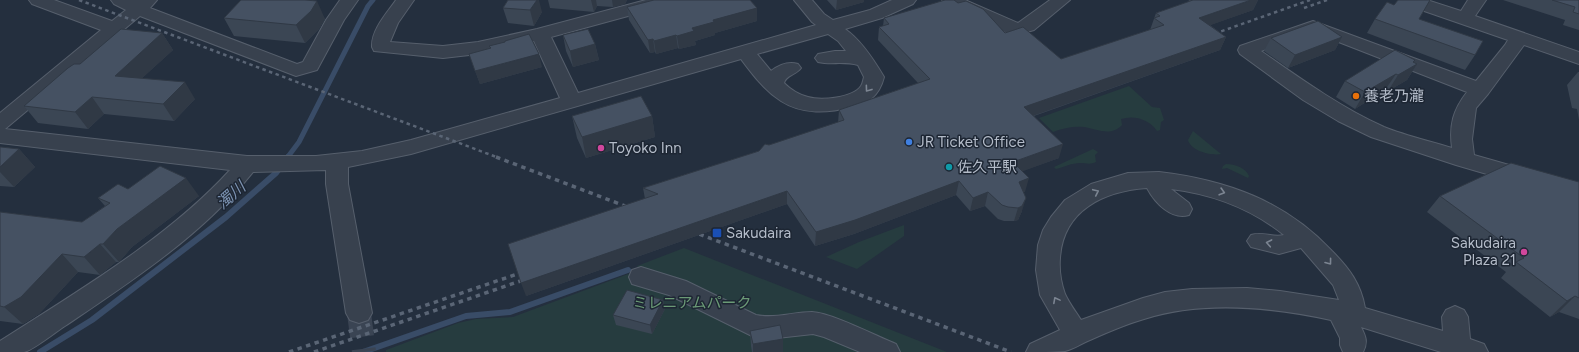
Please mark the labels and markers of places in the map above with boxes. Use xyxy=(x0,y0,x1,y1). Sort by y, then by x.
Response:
place label: 養老乃瀧 xyxy=(1364,87,1424,105)
marker: 養老乃瀧 xyxy=(1351,91,1361,101)
place label: JR Ticket Office xyxy=(917,133,1025,151)
marker: JR Ticket Office xyxy=(904,137,914,147)
place label: Toyoko Inn xyxy=(609,139,682,157)
marker: Toyoko Inn xyxy=(596,143,606,153)
place label: 佐久平駅 xyxy=(957,158,1017,176)
marker: 佐久平駅 xyxy=(944,162,954,172)
place label: Sakudaira xyxy=(726,224,791,242)
marker: Sakudaira xyxy=(711,227,723,239)
place label: Sakudaira Plaza 21 xyxy=(1451,234,1516,269)
marker: Sakudaira Plaza 21 xyxy=(1519,247,1529,257)

